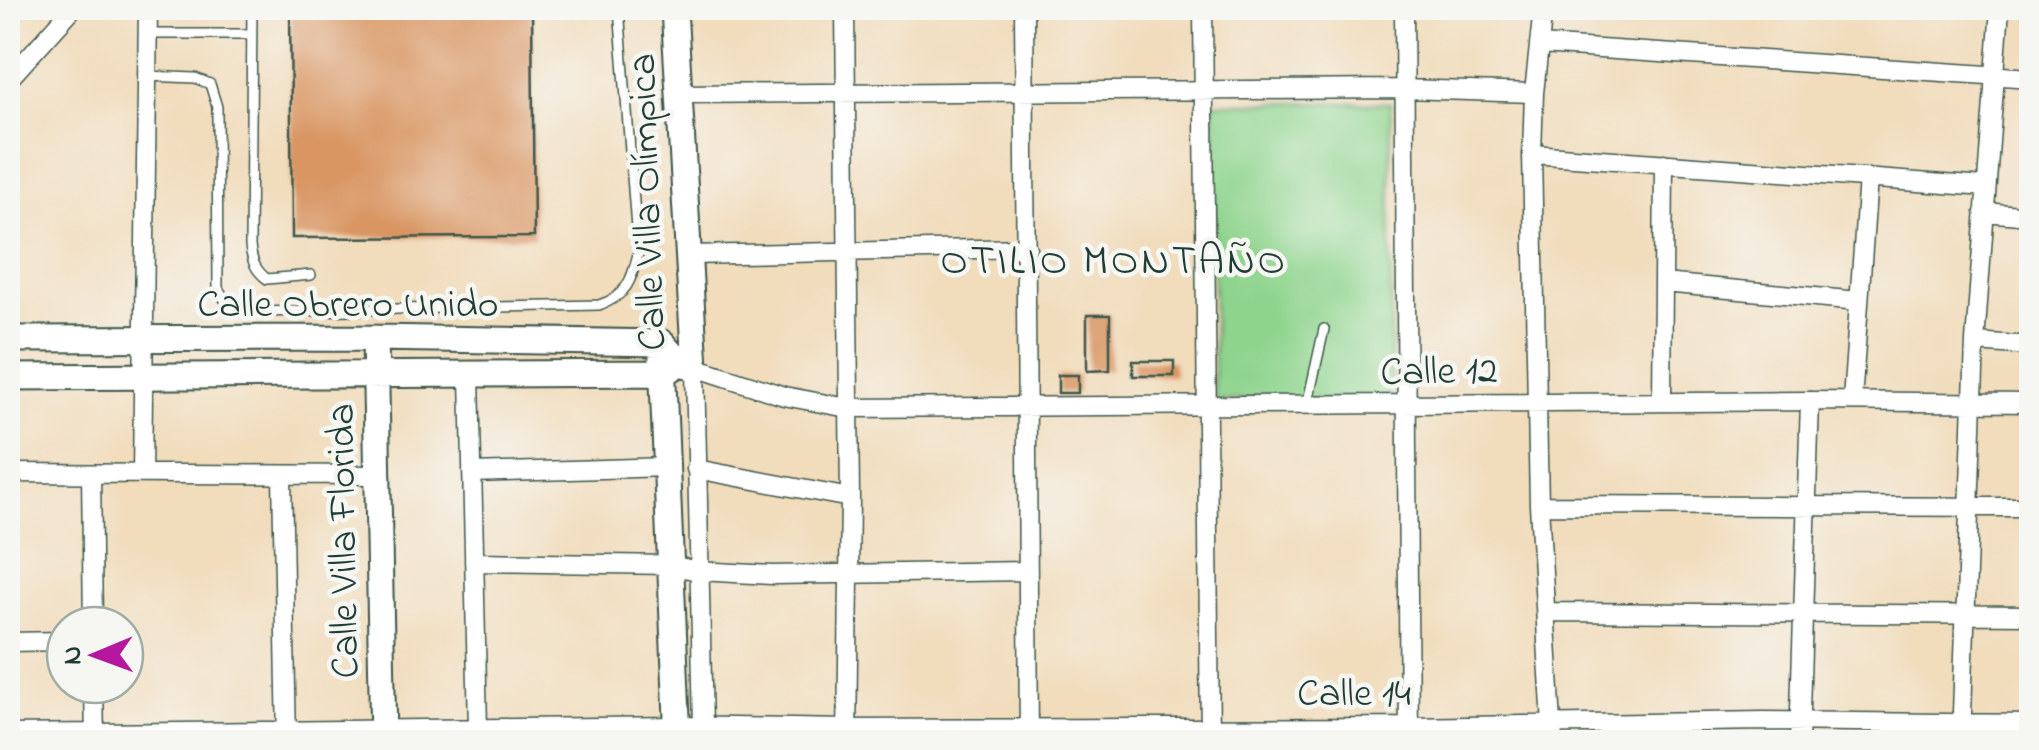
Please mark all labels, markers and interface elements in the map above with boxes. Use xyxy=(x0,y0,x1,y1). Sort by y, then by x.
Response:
street label: Calle Villa Olímpica xyxy=(615,52,684,352)
district label: OTILIO MONTAÑO xyxy=(940,232,1288,293)
street label: Calle Obrero Unido xyxy=(197,277,499,336)
street label: Calle 12 xyxy=(1380,343,1498,404)
street label: Calle Villa Florida xyxy=(314,403,377,679)
north arrow xyxy=(45,605,145,705)
text: N xyxy=(53,646,94,665)
street label: Calle 14 xyxy=(1297,666,1411,725)

